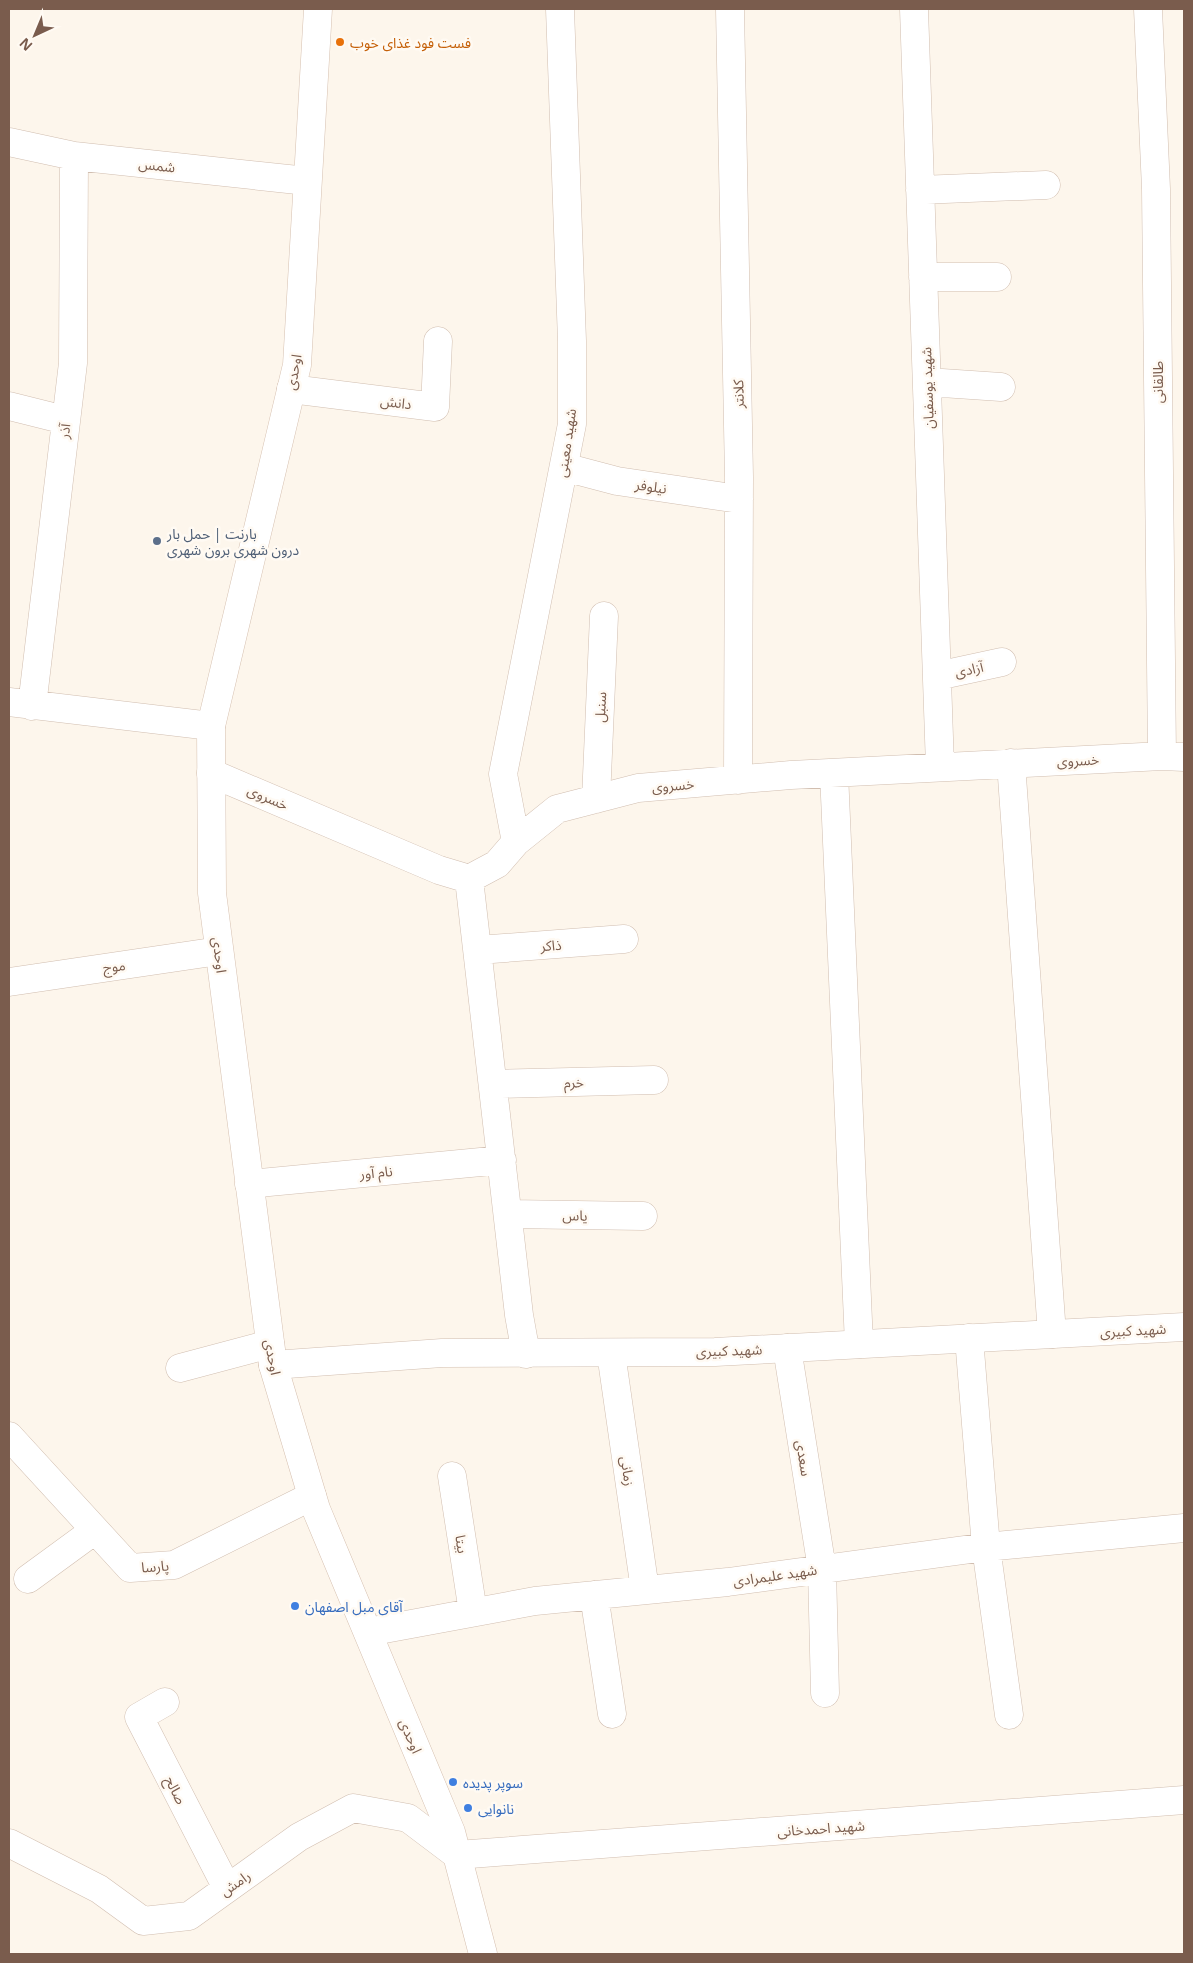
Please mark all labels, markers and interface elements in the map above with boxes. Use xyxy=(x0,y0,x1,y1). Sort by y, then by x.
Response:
north arrow xyxy=(10,10,60,60)
place label: فست فود غذای خوب xyxy=(350,33,471,52)
text: N xyxy=(15,34,36,56)
marker: فست فود غذای خوب xyxy=(334,36,346,48)
street label: شمس xyxy=(138,154,176,176)
street label: شهید یوسفیان xyxy=(916,347,938,429)
street label: اوحدی xyxy=(281,353,305,391)
street label: طالقانی xyxy=(1148,361,1167,403)
street label: کلانتر xyxy=(728,379,748,410)
street label: دانش xyxy=(379,391,413,413)
street label: شهید معینی xyxy=(552,407,580,479)
street label: آذر xyxy=(54,421,74,441)
street label: نیلوفر xyxy=(633,474,668,498)
place label: بارنت | حمل بار درون شهری برون شهری xyxy=(166,524,300,559)
marker: بارنت | حمل بار درون شهری برون شهری xyxy=(151,535,163,547)
street label: آزادی xyxy=(953,657,986,681)
street label: سنبل xyxy=(590,691,610,723)
street label: خسروی xyxy=(1056,749,1100,771)
street label: خسروی xyxy=(651,774,695,796)
street label: خسروی xyxy=(245,780,291,814)
street label: ذاکر xyxy=(539,935,563,955)
street label: اوحدی xyxy=(208,936,232,974)
street label: موج xyxy=(101,955,127,979)
street label: خرم xyxy=(564,1072,584,1094)
street label: نام آور xyxy=(358,1161,394,1185)
street label: یاس xyxy=(562,1205,588,1225)
street label: شهید کبیری xyxy=(1099,1319,1167,1341)
street label: اوحدی xyxy=(260,1338,286,1376)
street label: شهید کبیری xyxy=(696,1339,763,1361)
street label: سعدی xyxy=(792,1439,816,1477)
street label: زمانی xyxy=(616,1455,640,1487)
street label: بیتا xyxy=(451,1533,473,1555)
street label: پارسا xyxy=(140,1556,170,1578)
street label: شهید علیمرادی xyxy=(732,1560,818,1590)
place label: آقای مبل اصفهان xyxy=(305,1597,403,1616)
marker: آقای مبل اصفهان xyxy=(289,1600,301,1612)
street label: اوحدی xyxy=(395,1716,427,1756)
street label: صالح xyxy=(159,1773,191,1809)
place label: سوپر پدیده xyxy=(463,1773,523,1793)
marker: سوپر پدیده xyxy=(447,1776,459,1788)
place label: نانوایی xyxy=(478,1799,514,1818)
marker: نانوایی xyxy=(462,1802,474,1814)
street label: شهید احمدخانی xyxy=(776,1815,866,1841)
street label: رامش xyxy=(216,1866,254,1900)

